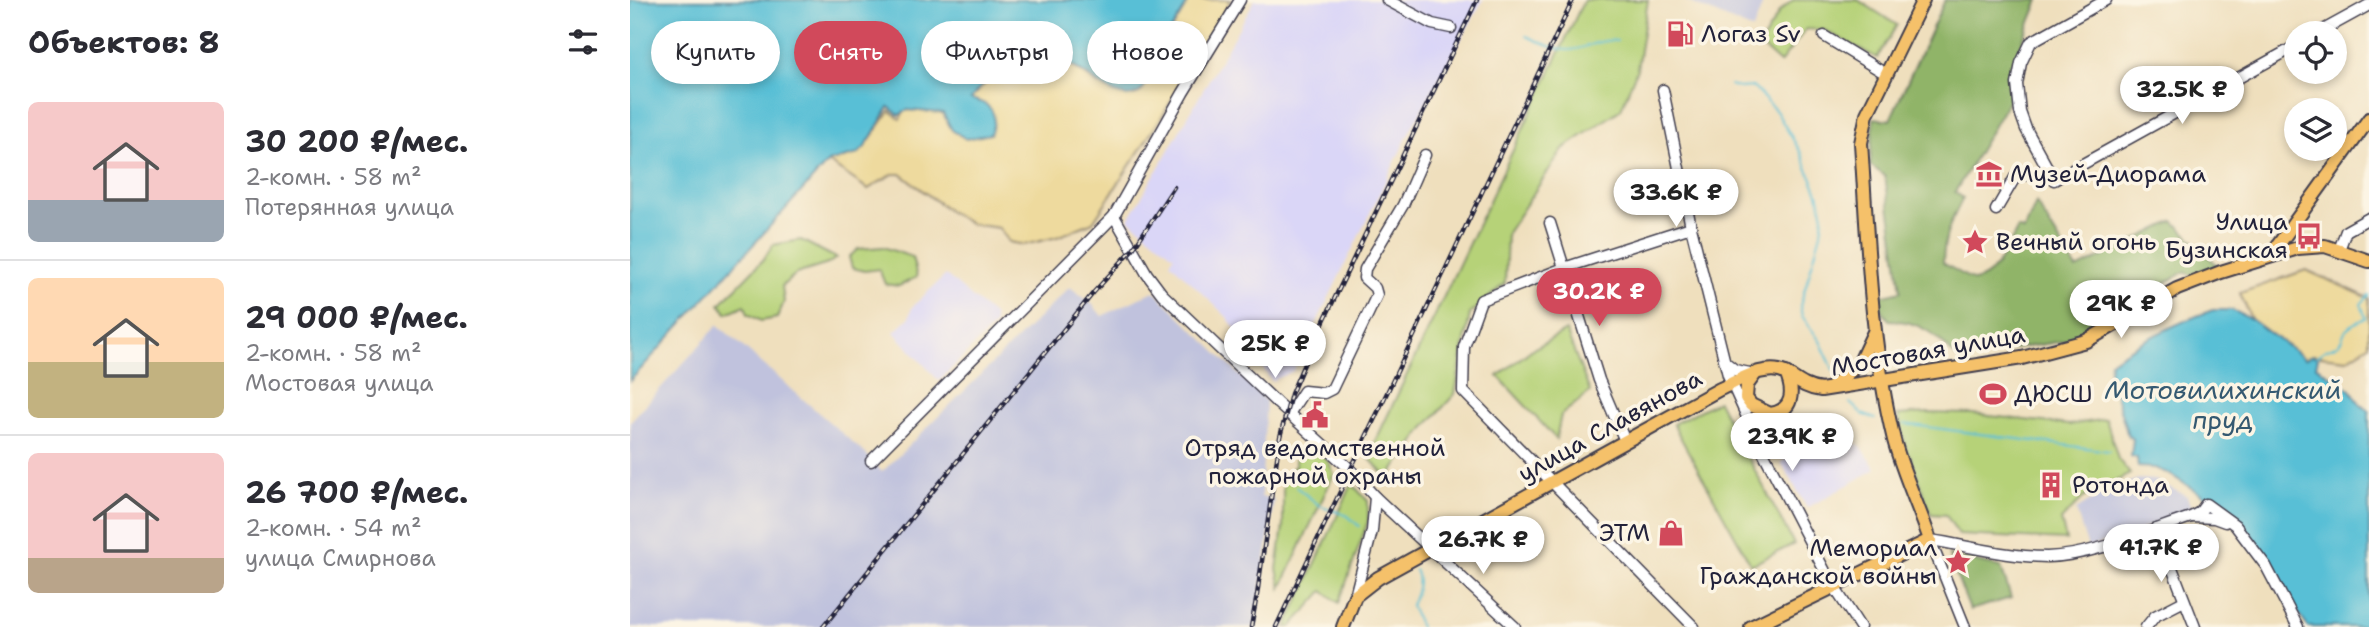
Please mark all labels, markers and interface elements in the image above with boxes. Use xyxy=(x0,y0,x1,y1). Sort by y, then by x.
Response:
place label: Логаз Sv xyxy=(1701,18,1801,50)
fuel station icon: Логаз Sv xyxy=(1665,19,1695,49)
chip: Купить xyxy=(651,21,780,84)
chip: Снять xyxy=(794,21,907,84)
chip: Фильтры xyxy=(921,21,1073,84)
chip: Новое xyxy=(1087,21,1208,84)
map controls xyxy=(2284,21,2347,161)
button: locate xyxy=(2284,21,2347,84)
text: Объектов: 8 xyxy=(28,22,220,63)
icon: filters xyxy=(564,23,602,61)
pin: 32.5K ₽ xyxy=(2117,66,2247,126)
text: 32.5K ₽ xyxy=(2136,74,2228,104)
button: layers xyxy=(2284,98,2347,161)
text: 30 200 ₽/мес. xyxy=(245,121,468,162)
icon: home xyxy=(84,130,168,214)
place label: Музей-Диорама xyxy=(2010,158,2206,190)
museum icon: Музей-Диорама xyxy=(1974,159,2004,189)
text: 2-комн. · 58 m² xyxy=(245,162,422,192)
pin: 33.6K ₽ xyxy=(1611,170,1741,229)
text: 33.6K ₽ xyxy=(1630,177,1722,207)
text: Потерянная улица xyxy=(245,192,454,222)
place label: Улица Бузинская xyxy=(2165,206,2288,266)
bus stop icon: Улица Бузинская xyxy=(2294,221,2324,251)
place label: Вечный огонь xyxy=(1996,226,2156,258)
place icon: Вечный огонь xyxy=(1960,227,1990,257)
pin: 30.2K ₽ xyxy=(1534,268,1664,328)
text: 30.2K ₽ xyxy=(1553,276,1645,306)
pin: 29K ₽ xyxy=(2072,280,2170,340)
text: 29K ₽ xyxy=(2086,288,2156,318)
text: 29 000 ₽/мес. xyxy=(245,297,468,338)
icon: home xyxy=(84,306,168,390)
street label: Мостовая улица xyxy=(1828,318,2028,384)
pin: 25K ₽ xyxy=(1226,320,1324,380)
text: 25K ₽ xyxy=(1240,328,1310,358)
text: 2-комн. · 58 m² xyxy=(245,338,422,368)
street label: улица Славянова xyxy=(1512,362,1708,490)
text: Мостовая улица xyxy=(245,368,434,398)
water label: Мотовилихинский пруд xyxy=(2104,372,2342,437)
place label: ДЮСШ xyxy=(2014,378,2093,410)
sports icon: ДЮСШ xyxy=(1978,379,2008,409)
public building icon: Отряд ведомственной пожарной охраны xyxy=(1300,400,1330,430)
pin: 23.9K ₽ xyxy=(1727,414,1857,473)
text: 23.9K ₽ xyxy=(1747,421,1837,451)
place label: Отряд ведомственной пожарной охраны xyxy=(1185,432,1445,492)
place label: Ротонда xyxy=(2072,469,2169,501)
building icon: Ротонда xyxy=(2036,470,2066,500)
text: 26 700 ₽/мес. xyxy=(245,472,468,513)
icon: home xyxy=(84,481,168,565)
text: 2-комн. · 54 m² xyxy=(245,513,422,543)
pin: 26.7K ₽ xyxy=(1418,516,1548,576)
place label: ЭТМ xyxy=(1599,517,1650,549)
shop icon: ЭТМ xyxy=(1656,518,1686,548)
text: 26.7K ₽ xyxy=(1437,524,1529,554)
pin: 41.7K ₽ xyxy=(2096,524,2226,584)
place label: Мемориал Гражданской войны xyxy=(1699,532,1937,592)
text: 41.7K ₽ xyxy=(2119,532,2203,562)
text: улица Смирнова xyxy=(245,543,436,573)
place icon: Мемориал Гражданской войны xyxy=(1943,547,1973,577)

